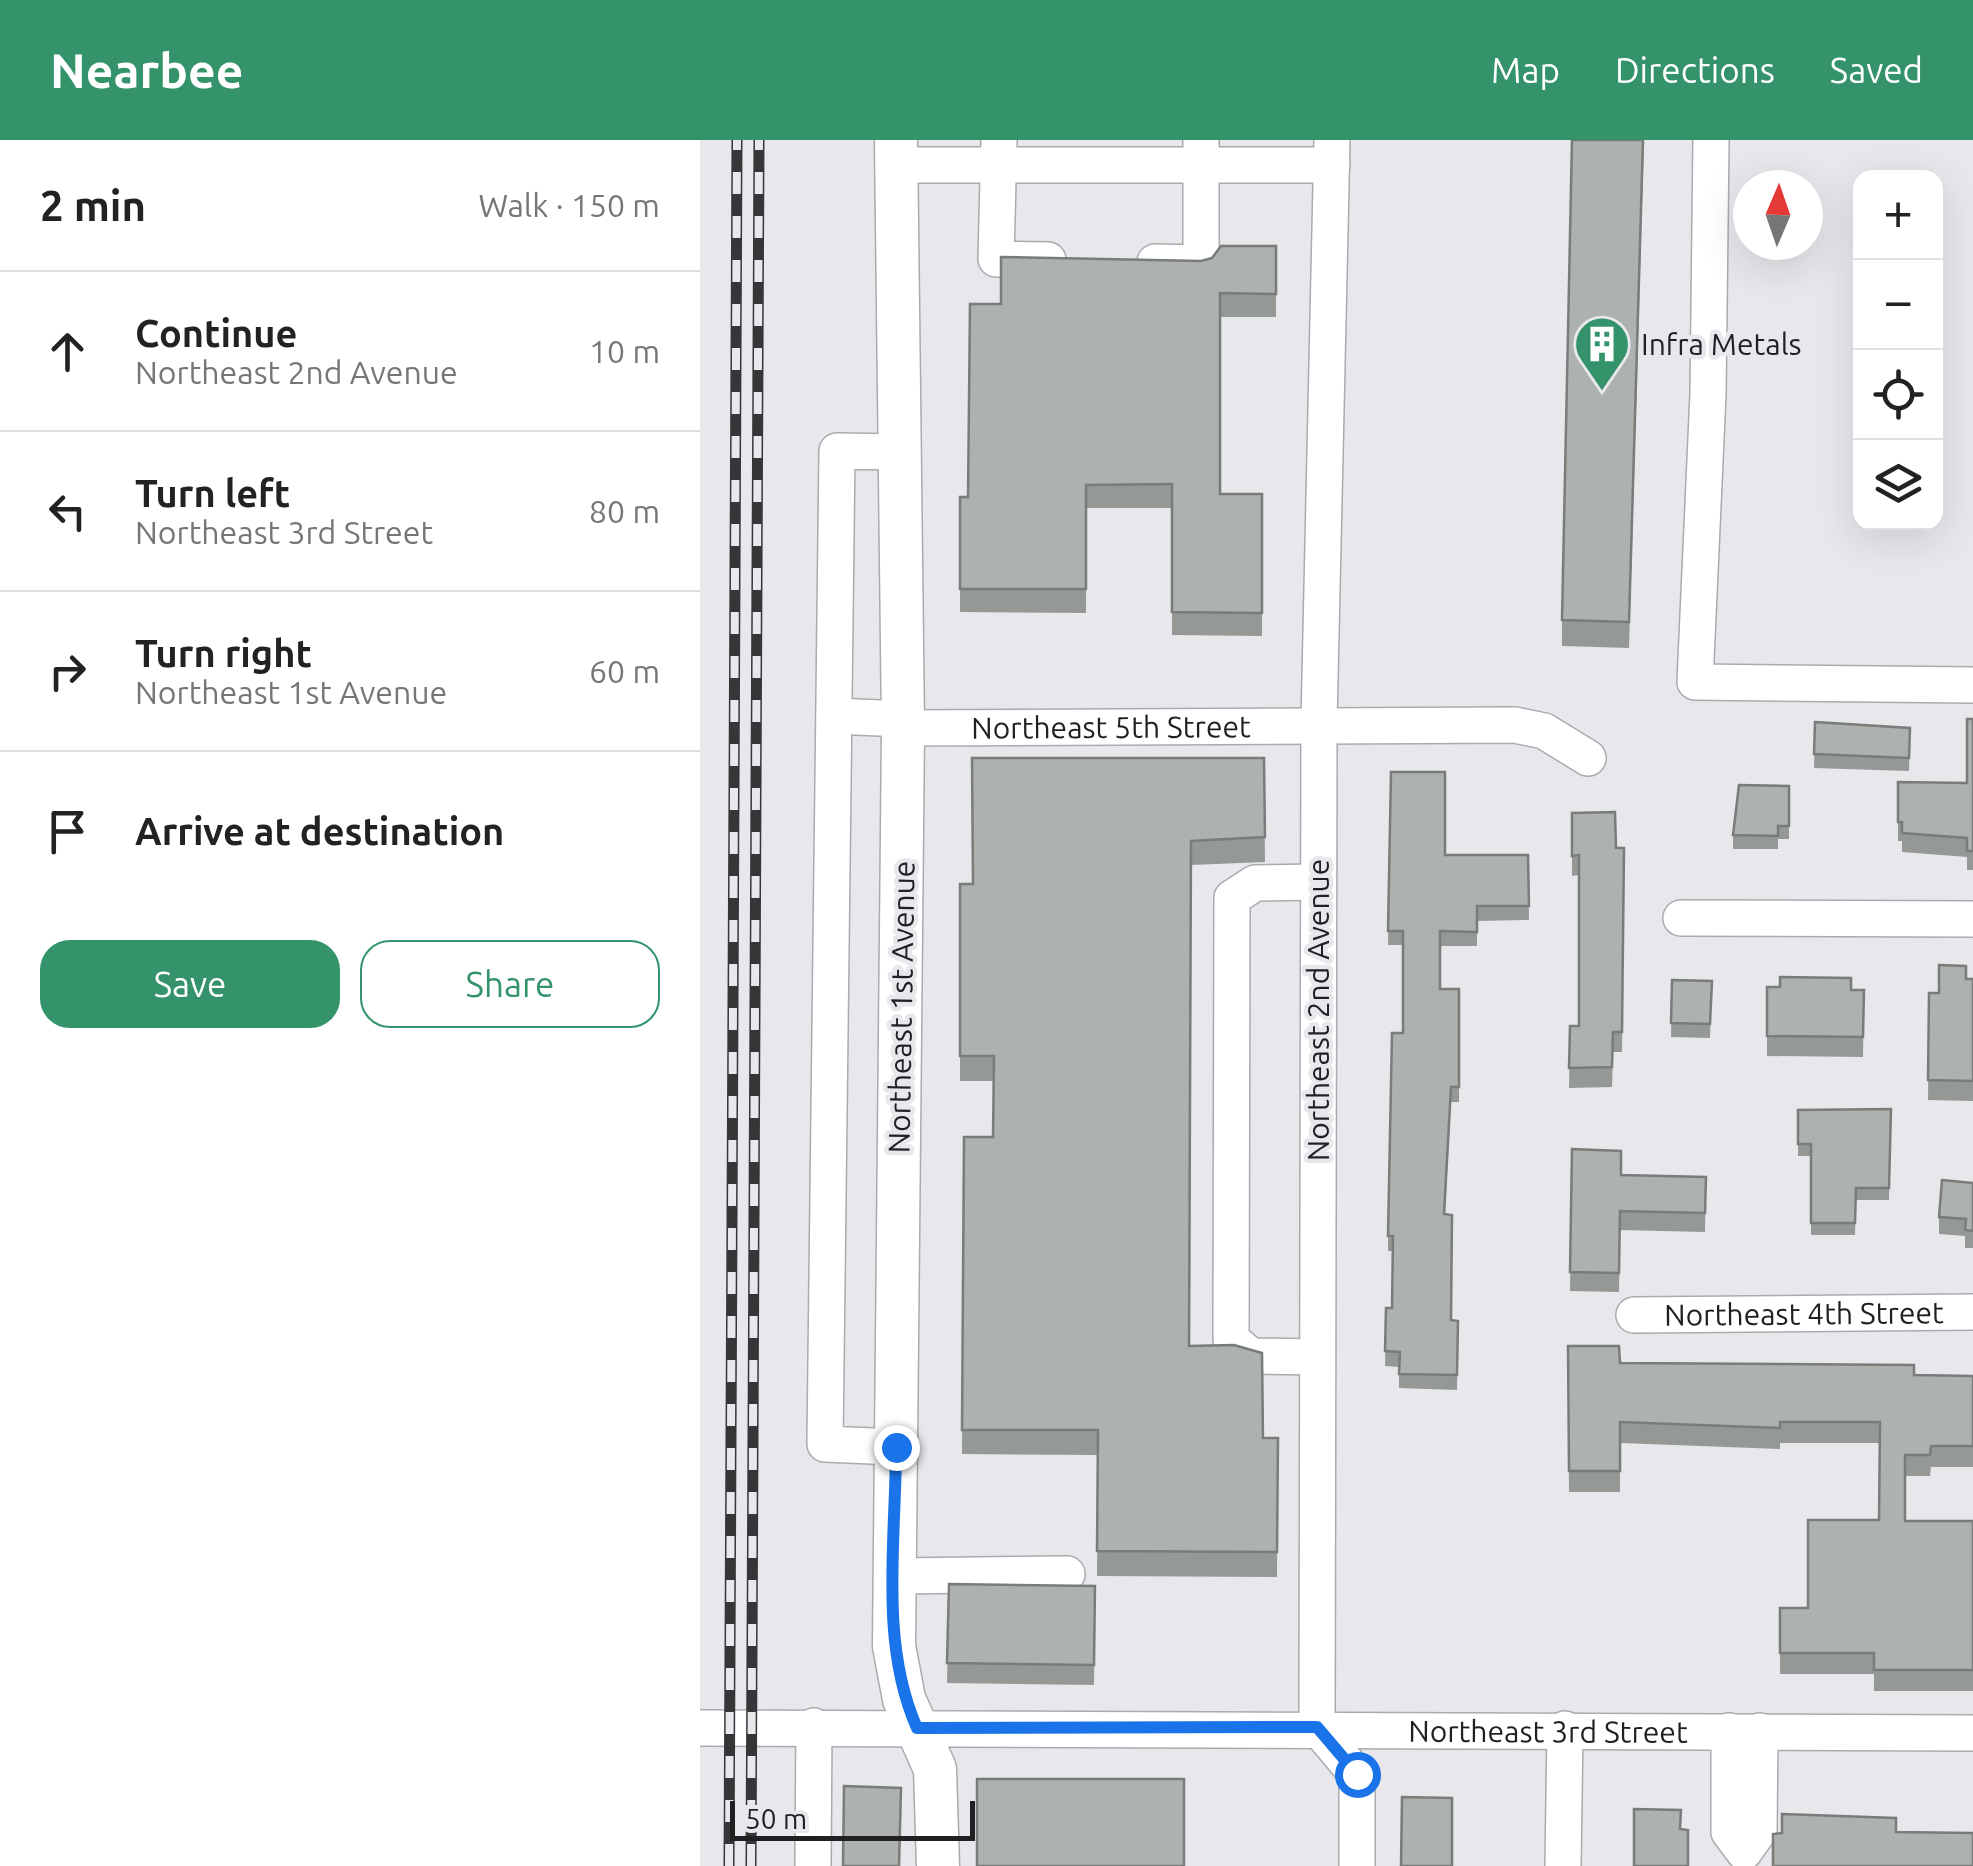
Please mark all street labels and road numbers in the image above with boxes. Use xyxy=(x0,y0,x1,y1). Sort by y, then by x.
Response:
street label: Northeast 5th Street xyxy=(971,709,1251,745)
street label: Northeast 2nd Avenue xyxy=(1301,859,1335,1161)
street label: Northeast 1st Avenue xyxy=(881,860,921,1154)
street label: Northeast 4th Street xyxy=(1664,1295,1944,1332)
street label: Northeast 3rd Street xyxy=(1408,1714,1688,1749)

